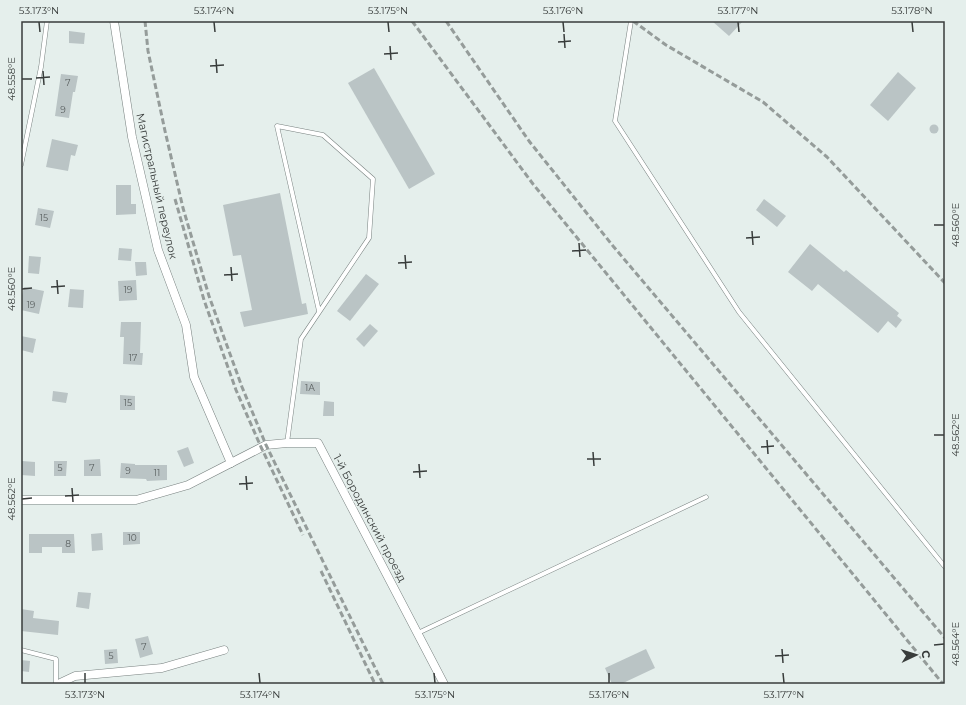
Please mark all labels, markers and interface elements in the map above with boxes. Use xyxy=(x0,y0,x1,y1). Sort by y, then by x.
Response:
text: 53.173°N xyxy=(19,4,59,17)
text: 53.174°N xyxy=(194,4,234,17)
text: 53.175°N xyxy=(368,4,408,17)
text: 53.176°N xyxy=(543,4,583,17)
text: 53.177°N xyxy=(718,4,759,17)
text: 53.178°N xyxy=(891,4,933,17)
text: 48.558°E xyxy=(5,57,18,101)
house number: 7 xyxy=(65,77,71,88)
house number: 9 xyxy=(60,104,66,115)
street label: Магистральный переулок xyxy=(133,112,181,261)
text: 48.560°E xyxy=(949,202,962,247)
house number: 15 xyxy=(40,212,48,223)
text: 48.560°E xyxy=(5,266,18,311)
house number: 19 xyxy=(124,284,133,295)
house number: 19 xyxy=(27,299,36,310)
house number: 17 xyxy=(129,352,137,363)
house number: 1А xyxy=(305,382,315,393)
house number: 15 xyxy=(124,397,132,408)
text: 48.562°E xyxy=(949,413,962,457)
street label: 1-й Бородинский проезд xyxy=(330,452,410,584)
house number: 5 xyxy=(57,462,63,473)
house number: 7 xyxy=(89,462,95,473)
house number: 9 xyxy=(125,465,131,476)
house number: 11 xyxy=(154,467,160,478)
text: 48.562°E xyxy=(5,477,18,521)
house number: 10 xyxy=(127,532,137,543)
house number: 8 xyxy=(65,538,71,549)
text: 48.564°E xyxy=(949,622,962,666)
north arrow xyxy=(896,635,936,675)
house number: 7 xyxy=(141,641,147,652)
house number: 5 xyxy=(108,650,114,661)
text: С xyxy=(919,650,933,659)
text: 53.173°N xyxy=(65,688,105,701)
text: 53.174°N xyxy=(240,688,280,701)
text: 53.175°N xyxy=(415,688,455,701)
text: 53.176°N xyxy=(589,688,629,701)
text: 53.177°N xyxy=(764,688,805,701)

